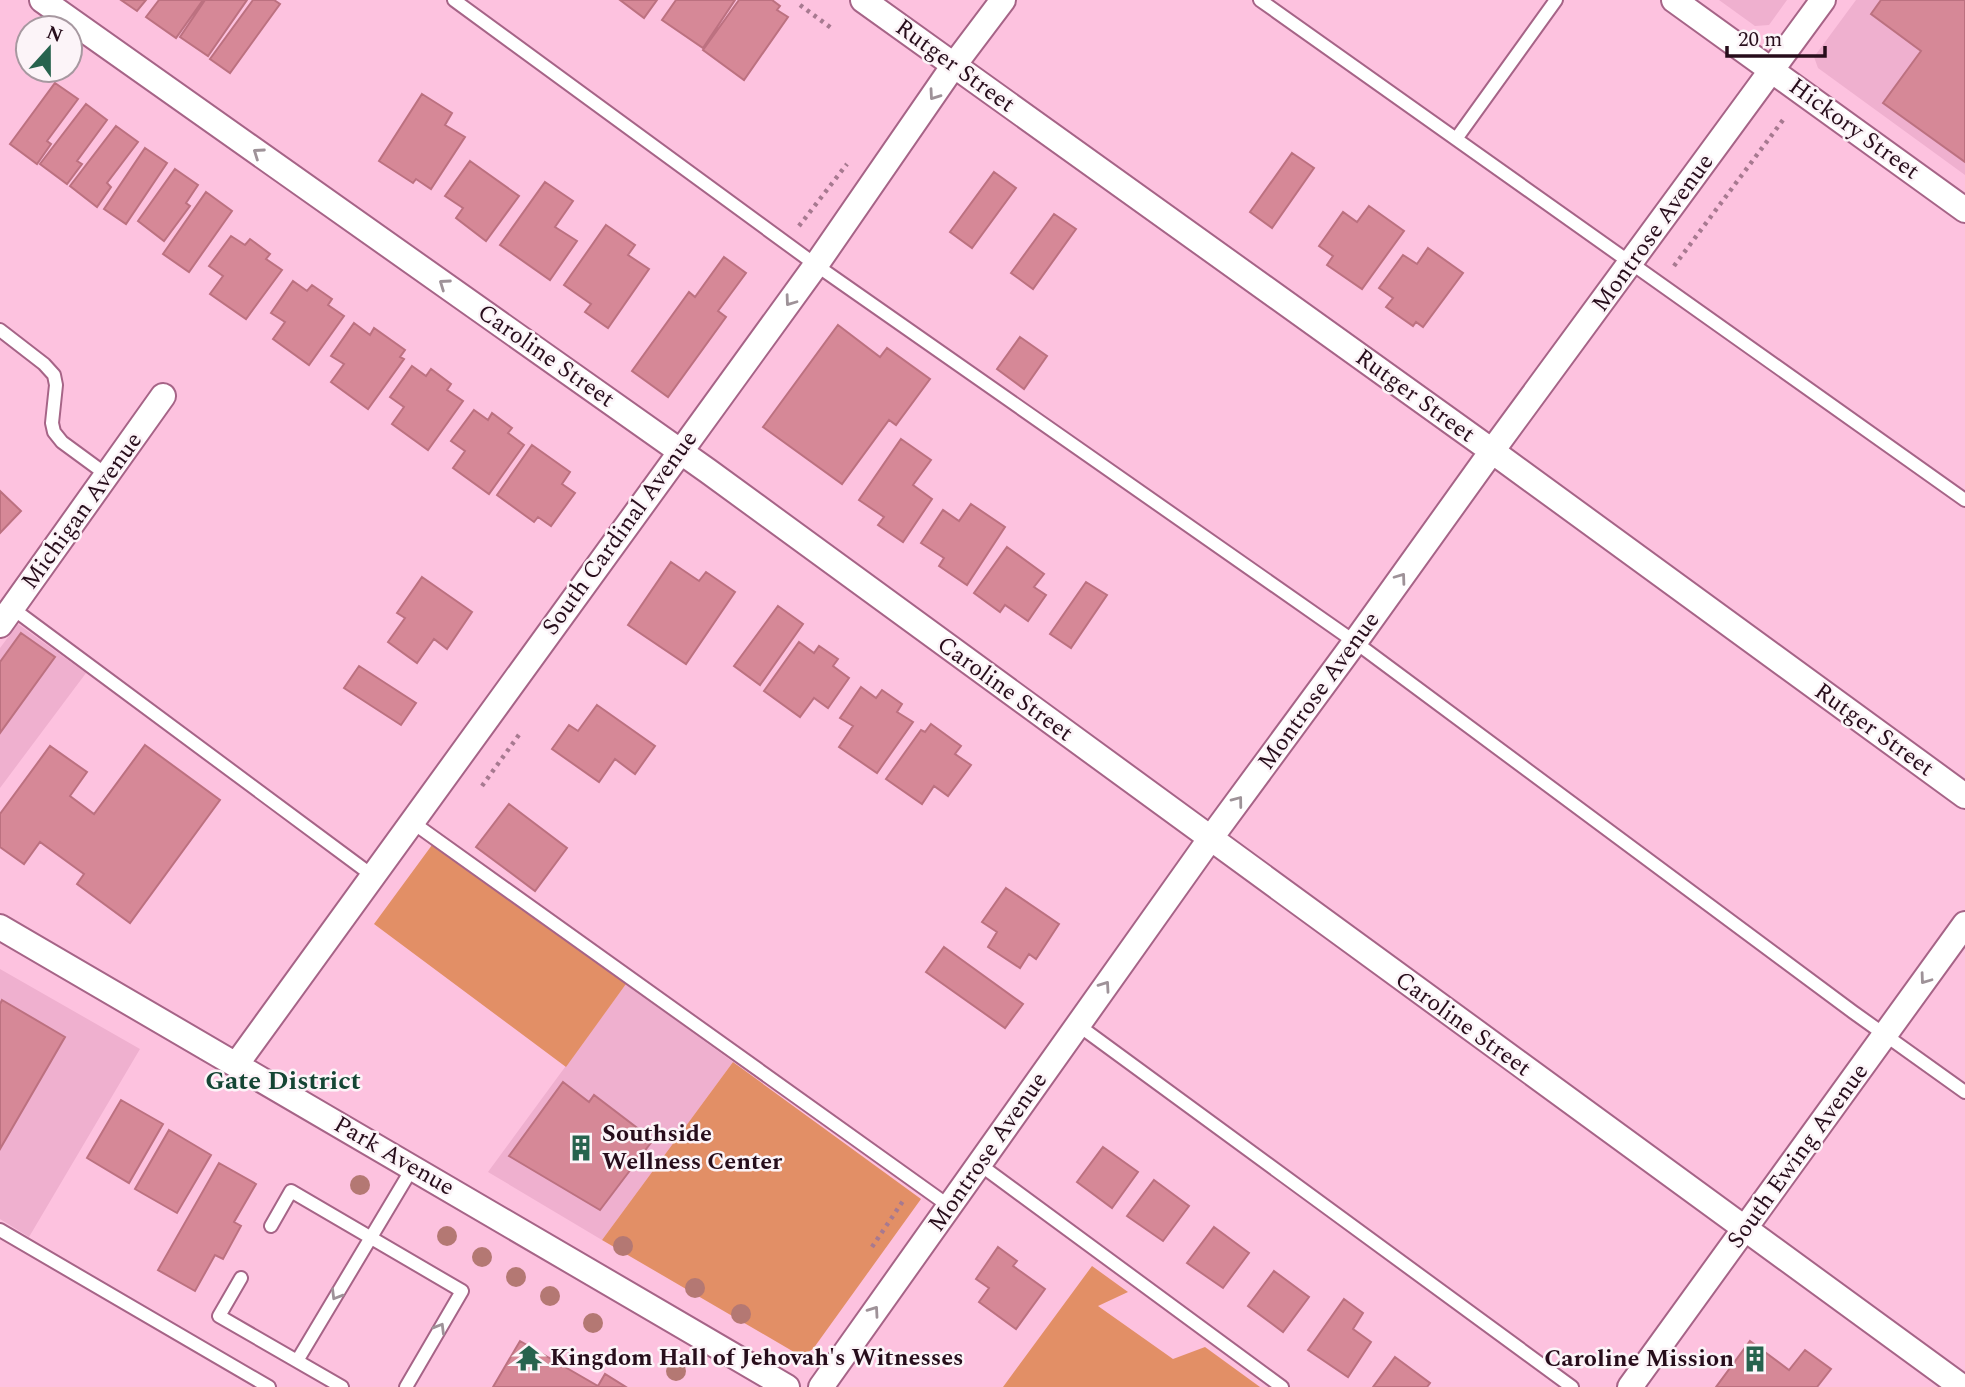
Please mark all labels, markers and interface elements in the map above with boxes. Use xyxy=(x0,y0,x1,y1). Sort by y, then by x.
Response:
street label: Rutger Street xyxy=(887,10,1023,122)
north arrow xyxy=(14,14,84,84)
scale bar xyxy=(1727,14,1825,58)
text: N xyxy=(42,18,67,51)
text: 20 m xyxy=(1738,24,1782,56)
street label: Hickory Street xyxy=(1781,69,1927,189)
one-way arrow xyxy=(930,87,942,100)
street label: Montrose Avenue xyxy=(1583,146,1723,320)
one-way arrow xyxy=(253,149,266,161)
one-way arrow xyxy=(439,280,452,292)
one-way arrow xyxy=(785,294,798,306)
street label: Caroline Street xyxy=(470,295,622,417)
street label: Rutger Street xyxy=(1347,340,1483,452)
street label: South Cardinal Avenue xyxy=(533,423,707,643)
street label: Michigan Avenue xyxy=(12,425,152,597)
one-way arrow xyxy=(1393,573,1406,586)
street label: Montrose Avenue xyxy=(1249,604,1389,778)
street label: Caroline Street xyxy=(929,627,1081,751)
street label: Rutger Street xyxy=(1806,674,1942,786)
one-way arrow xyxy=(1229,796,1242,809)
street label: Caroline Street xyxy=(1387,962,1539,1086)
one-way arrow xyxy=(1921,971,1933,984)
one-way arrow xyxy=(1097,981,1109,994)
street label: South Ewing Avenue xyxy=(1718,1056,1878,1256)
district label: Gate District xyxy=(205,1061,361,1101)
street label: Montrose Avenue xyxy=(919,1065,1057,1239)
street label: Park Avenue xyxy=(327,1107,461,1205)
place label: Southside Wellness Center xyxy=(602,1116,783,1180)
building icon: Southside Wellness Center xyxy=(566,1133,596,1163)
one-way arrow xyxy=(331,1288,344,1301)
one-way arrow xyxy=(866,1306,878,1319)
one-way arrow xyxy=(432,1323,445,1336)
place label: Kingdom Hall of Jehovah's Witnesses xyxy=(550,1340,964,1376)
place label: Caroline Mission xyxy=(1544,1341,1734,1377)
temple icon: Kingdom Hall of Jehovah's Witnesses xyxy=(514,1343,544,1373)
building icon: Caroline Mission xyxy=(1740,1344,1770,1374)

